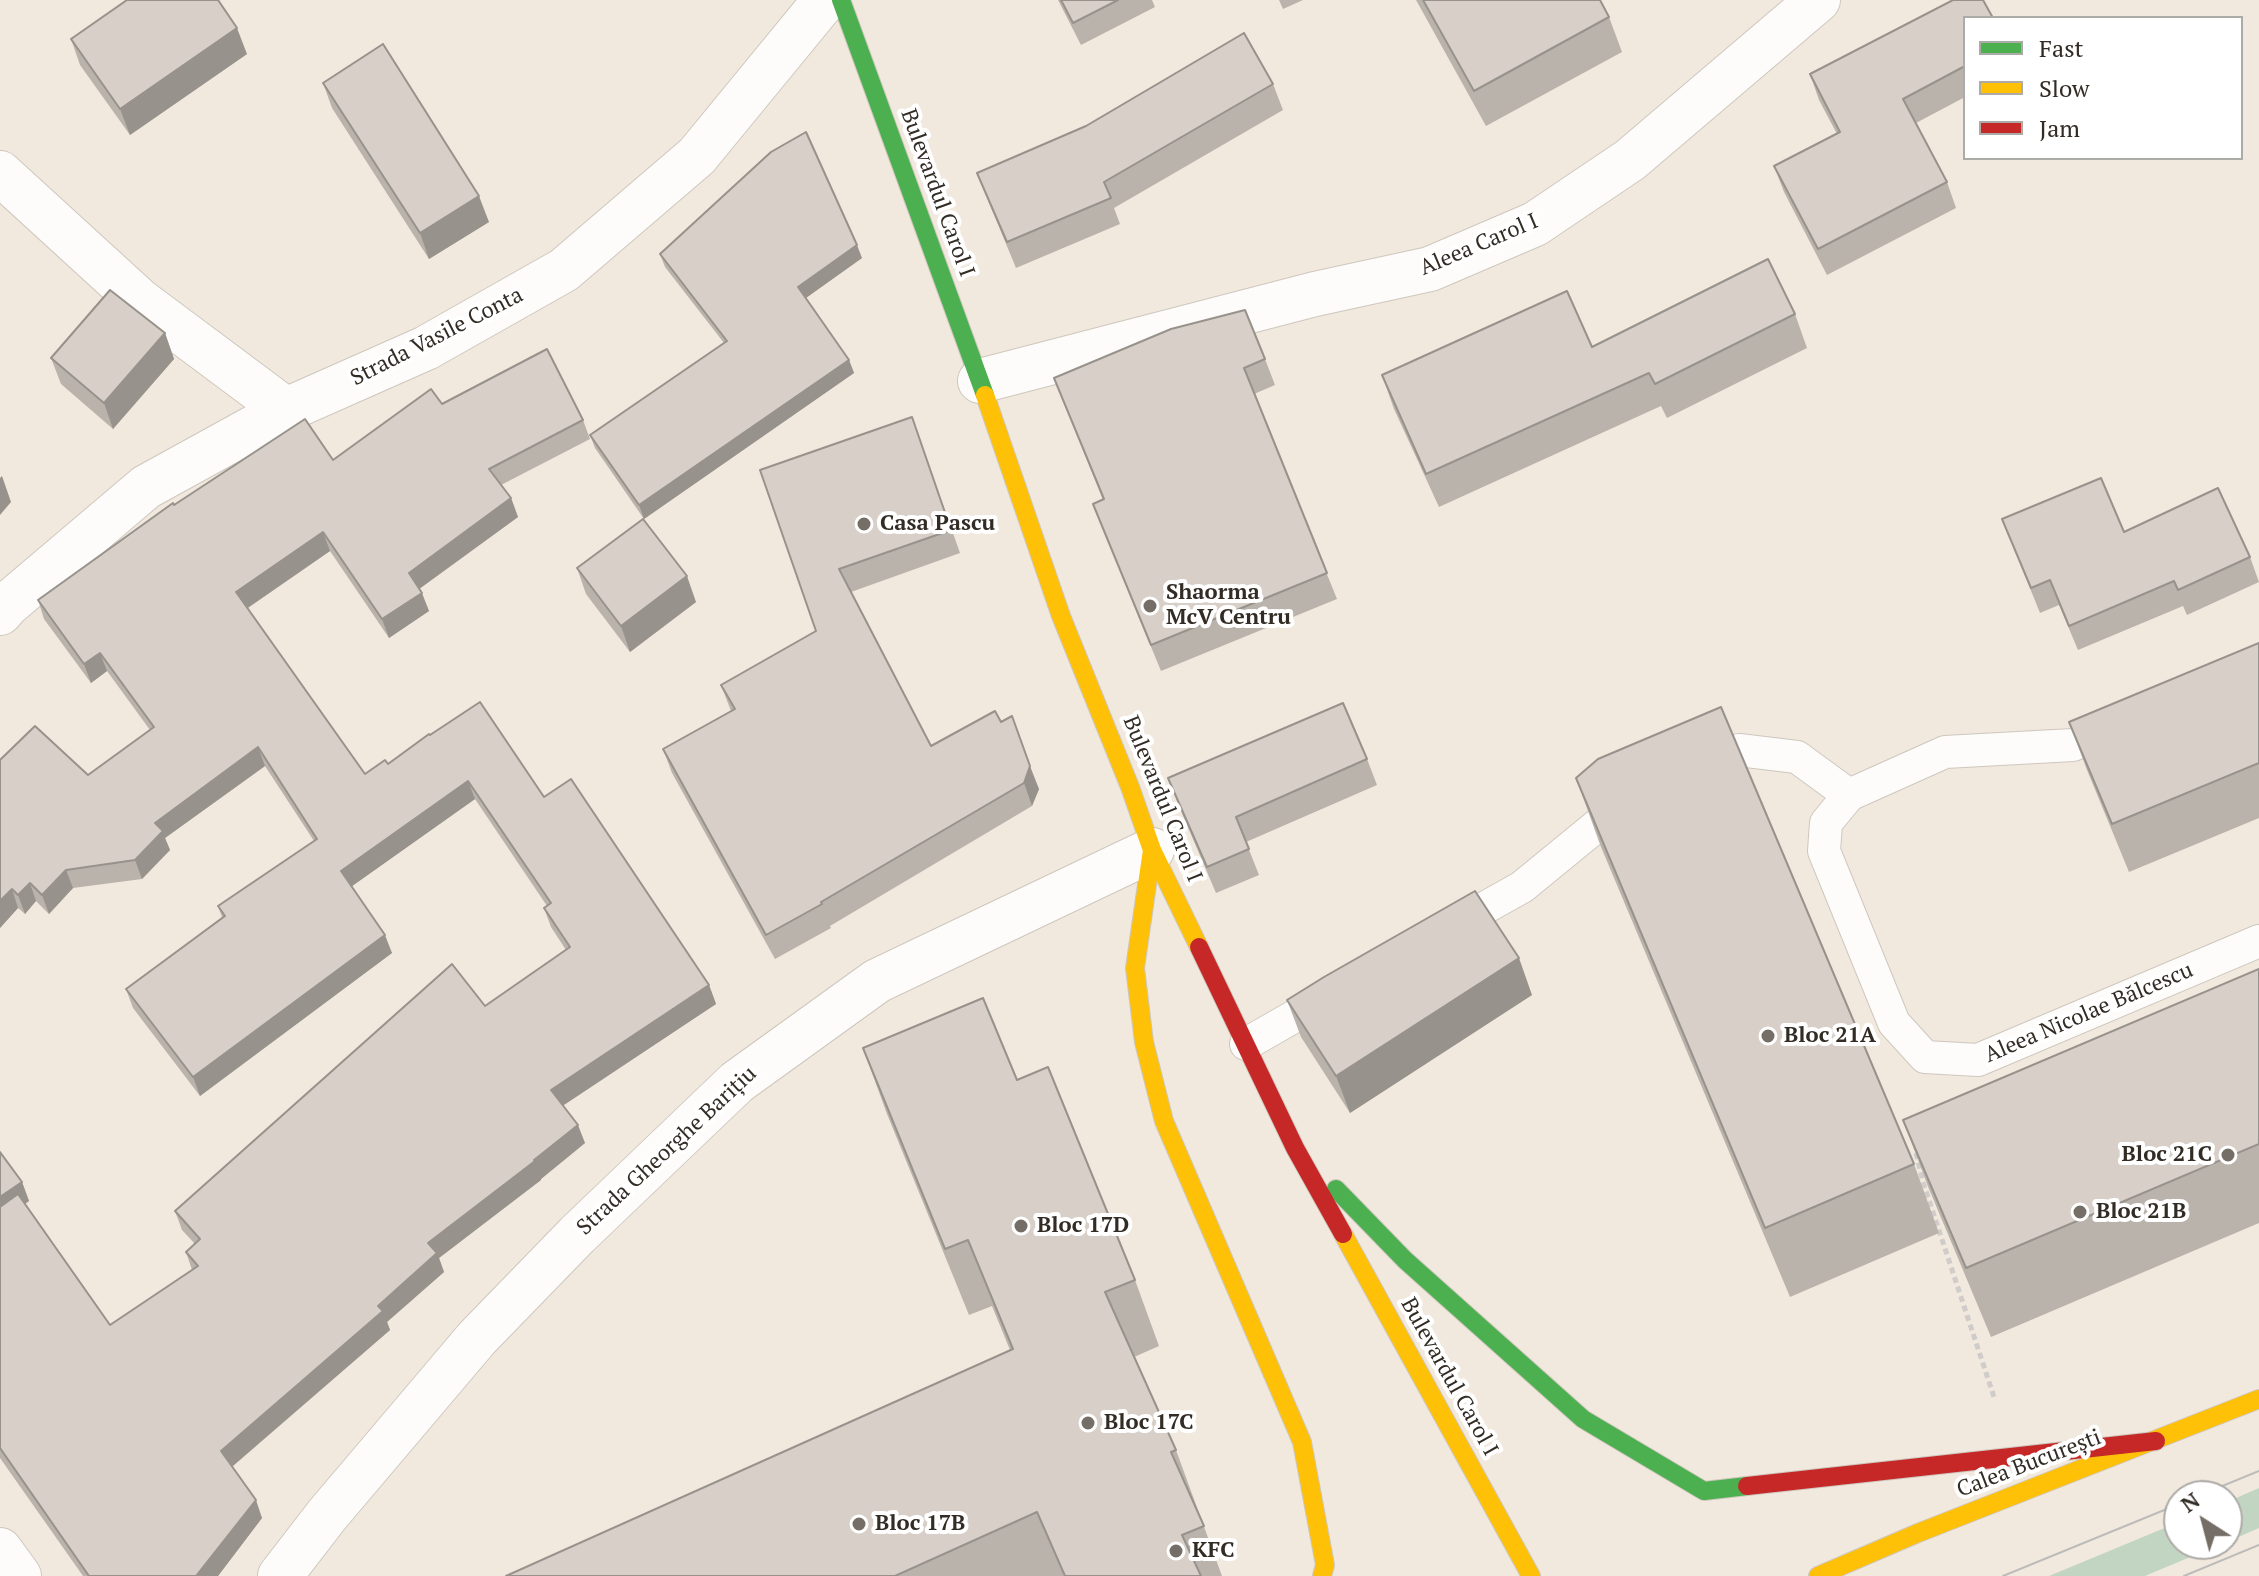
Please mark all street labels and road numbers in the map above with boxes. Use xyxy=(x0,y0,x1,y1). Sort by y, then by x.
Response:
street label: Bulevardul Carol I xyxy=(894,106,980,280)
street label: Aleea Carol I xyxy=(1416,208,1542,282)
street label: Strada Vasile Conta xyxy=(346,282,528,392)
street label: Bulevardul Carol I xyxy=(1117,712,1207,886)
street label: Aleea Nicolae Bălcescu xyxy=(1981,957,2197,1069)
street label: Strada Gheorghe Barițiu xyxy=(572,1061,762,1241)
street label: Bulevardul Carol I xyxy=(1395,1293,1503,1461)
street label: Calea București xyxy=(1953,1424,2105,1504)

